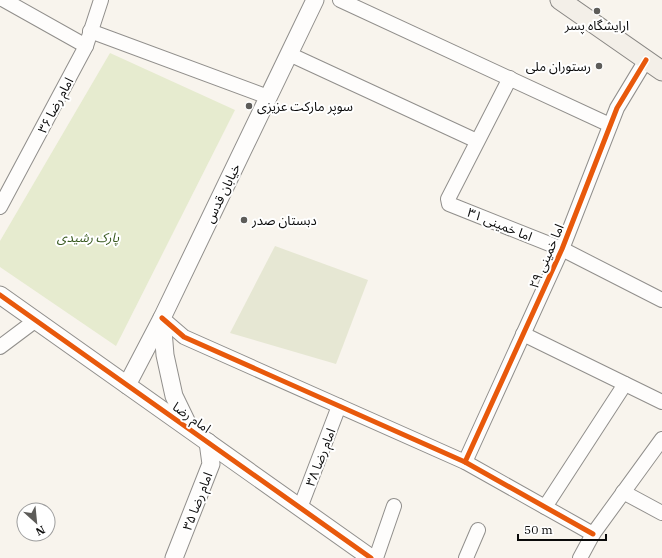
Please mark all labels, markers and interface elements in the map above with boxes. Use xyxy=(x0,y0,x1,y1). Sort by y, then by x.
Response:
marker: ارایشگاه پسر xyxy=(592,6,602,16)
place label: ارایشگاه پسر xyxy=(564,17,629,35)
place label: رستوران ملی xyxy=(526,58,591,75)
marker: رستوران ملی xyxy=(594,61,604,71)
street label: امام رضا ۳۶ xyxy=(34,74,78,137)
place label: سوپر مارکت عزیزی xyxy=(257,98,353,116)
marker: سوپر مارکت عزیزی xyxy=(244,101,254,111)
street label: خیابان قدس xyxy=(201,160,244,226)
street label: اما خمینی ٣١ xyxy=(465,204,535,245)
place label: دبستان صدر xyxy=(251,212,317,229)
marker: دبستان صدر xyxy=(239,215,249,225)
street label: اما خمینی ٢٩ xyxy=(525,221,568,291)
park label: پارک رشیدی xyxy=(57,229,119,246)
street label: امام رضا xyxy=(169,398,214,438)
street label: امام رضا ۳۸ xyxy=(302,426,340,489)
street label: امام رضا ۳۵ xyxy=(179,470,217,533)
north arrow xyxy=(16,502,56,542)
scale bar xyxy=(518,516,606,542)
text: 50 m xyxy=(524,522,553,537)
text: N xyxy=(33,523,48,539)

